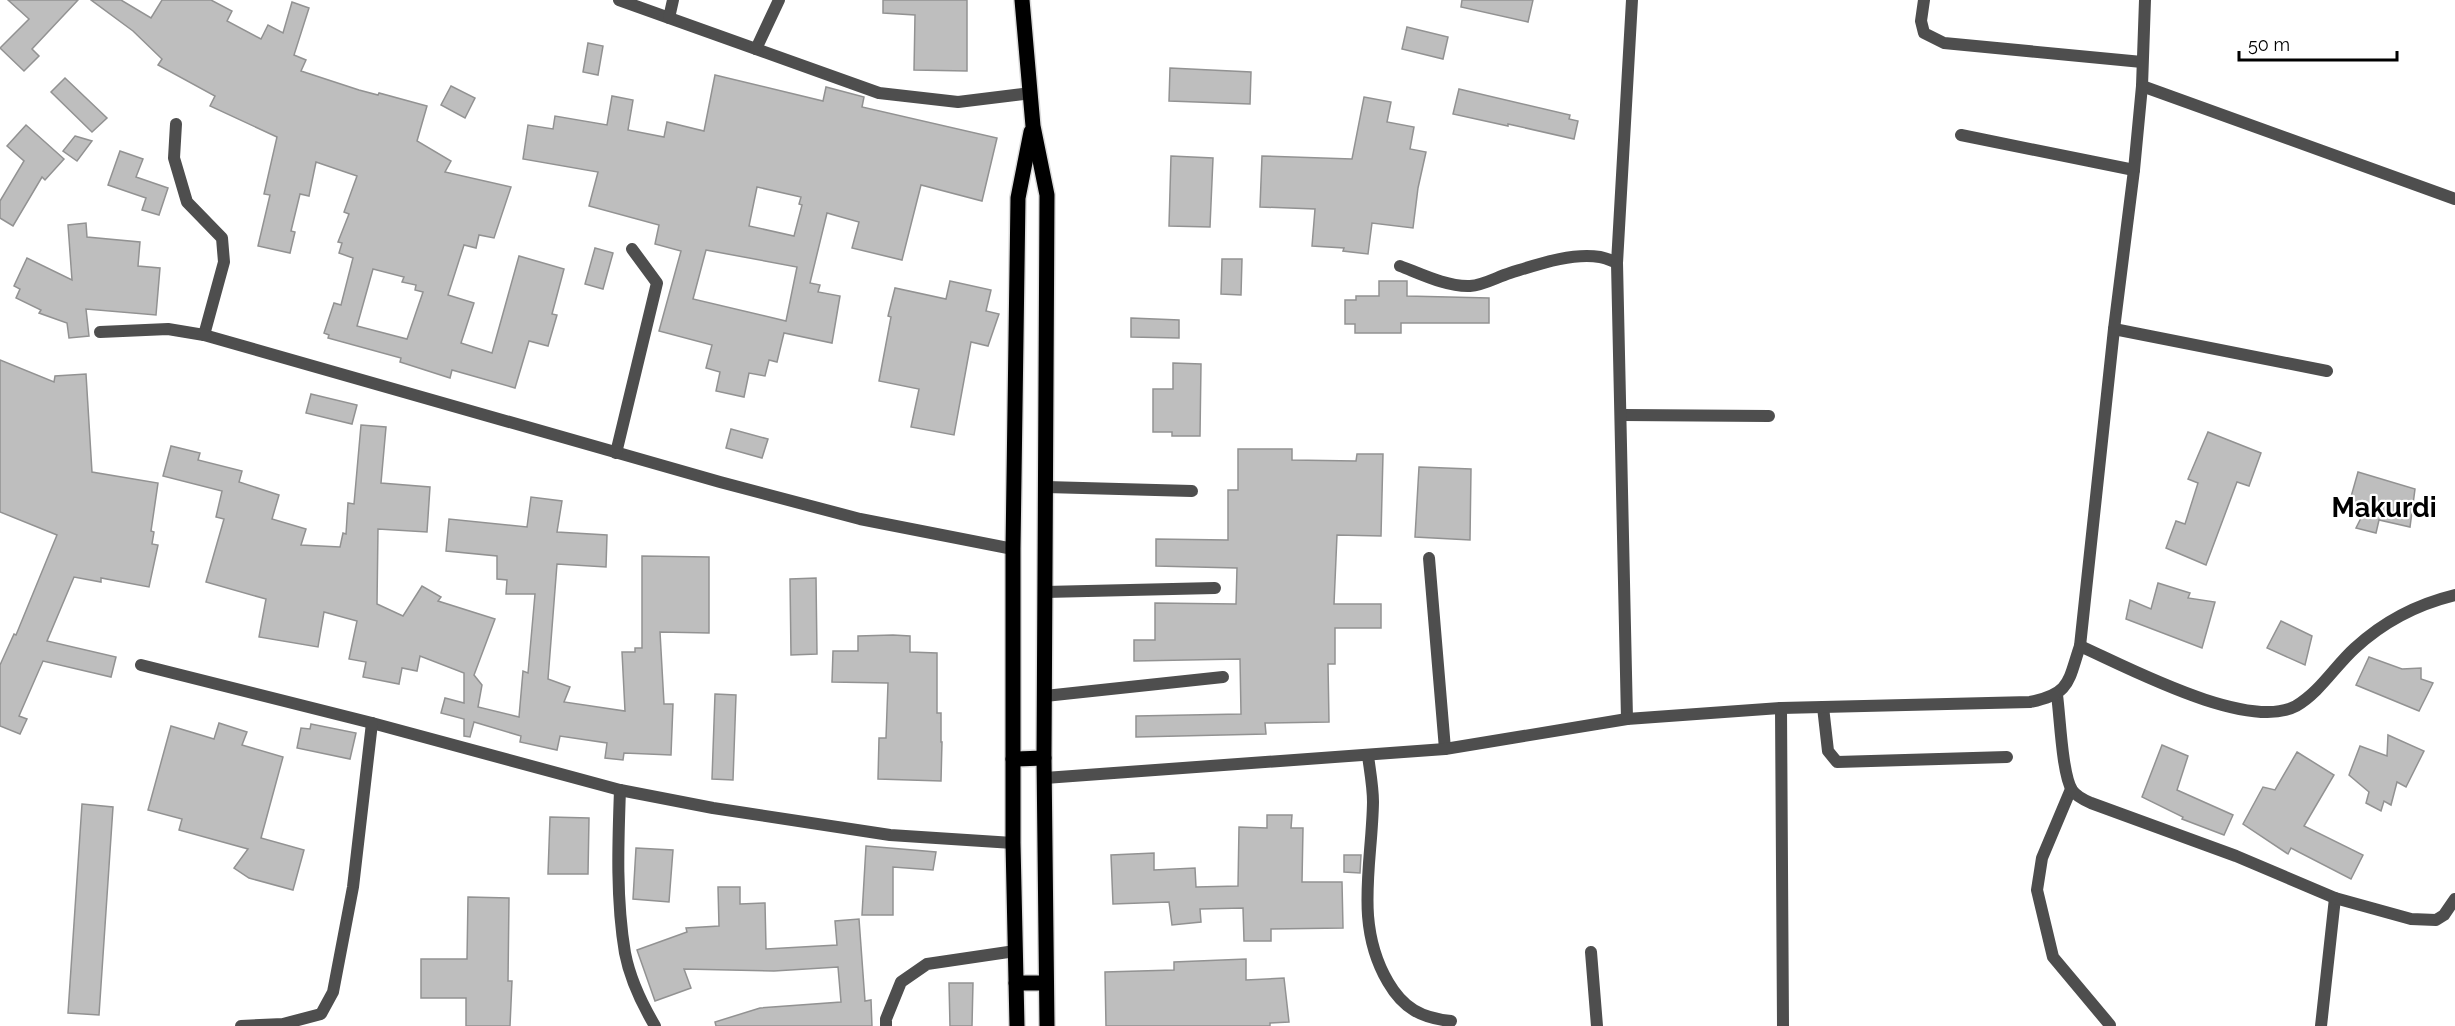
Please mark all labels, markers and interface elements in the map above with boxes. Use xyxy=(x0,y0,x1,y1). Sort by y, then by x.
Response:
scale bar xyxy=(2239,24,2396,62)
text: 50 m xyxy=(2248,34,2290,55)
district label: Makurdi xyxy=(2331,492,2437,523)

